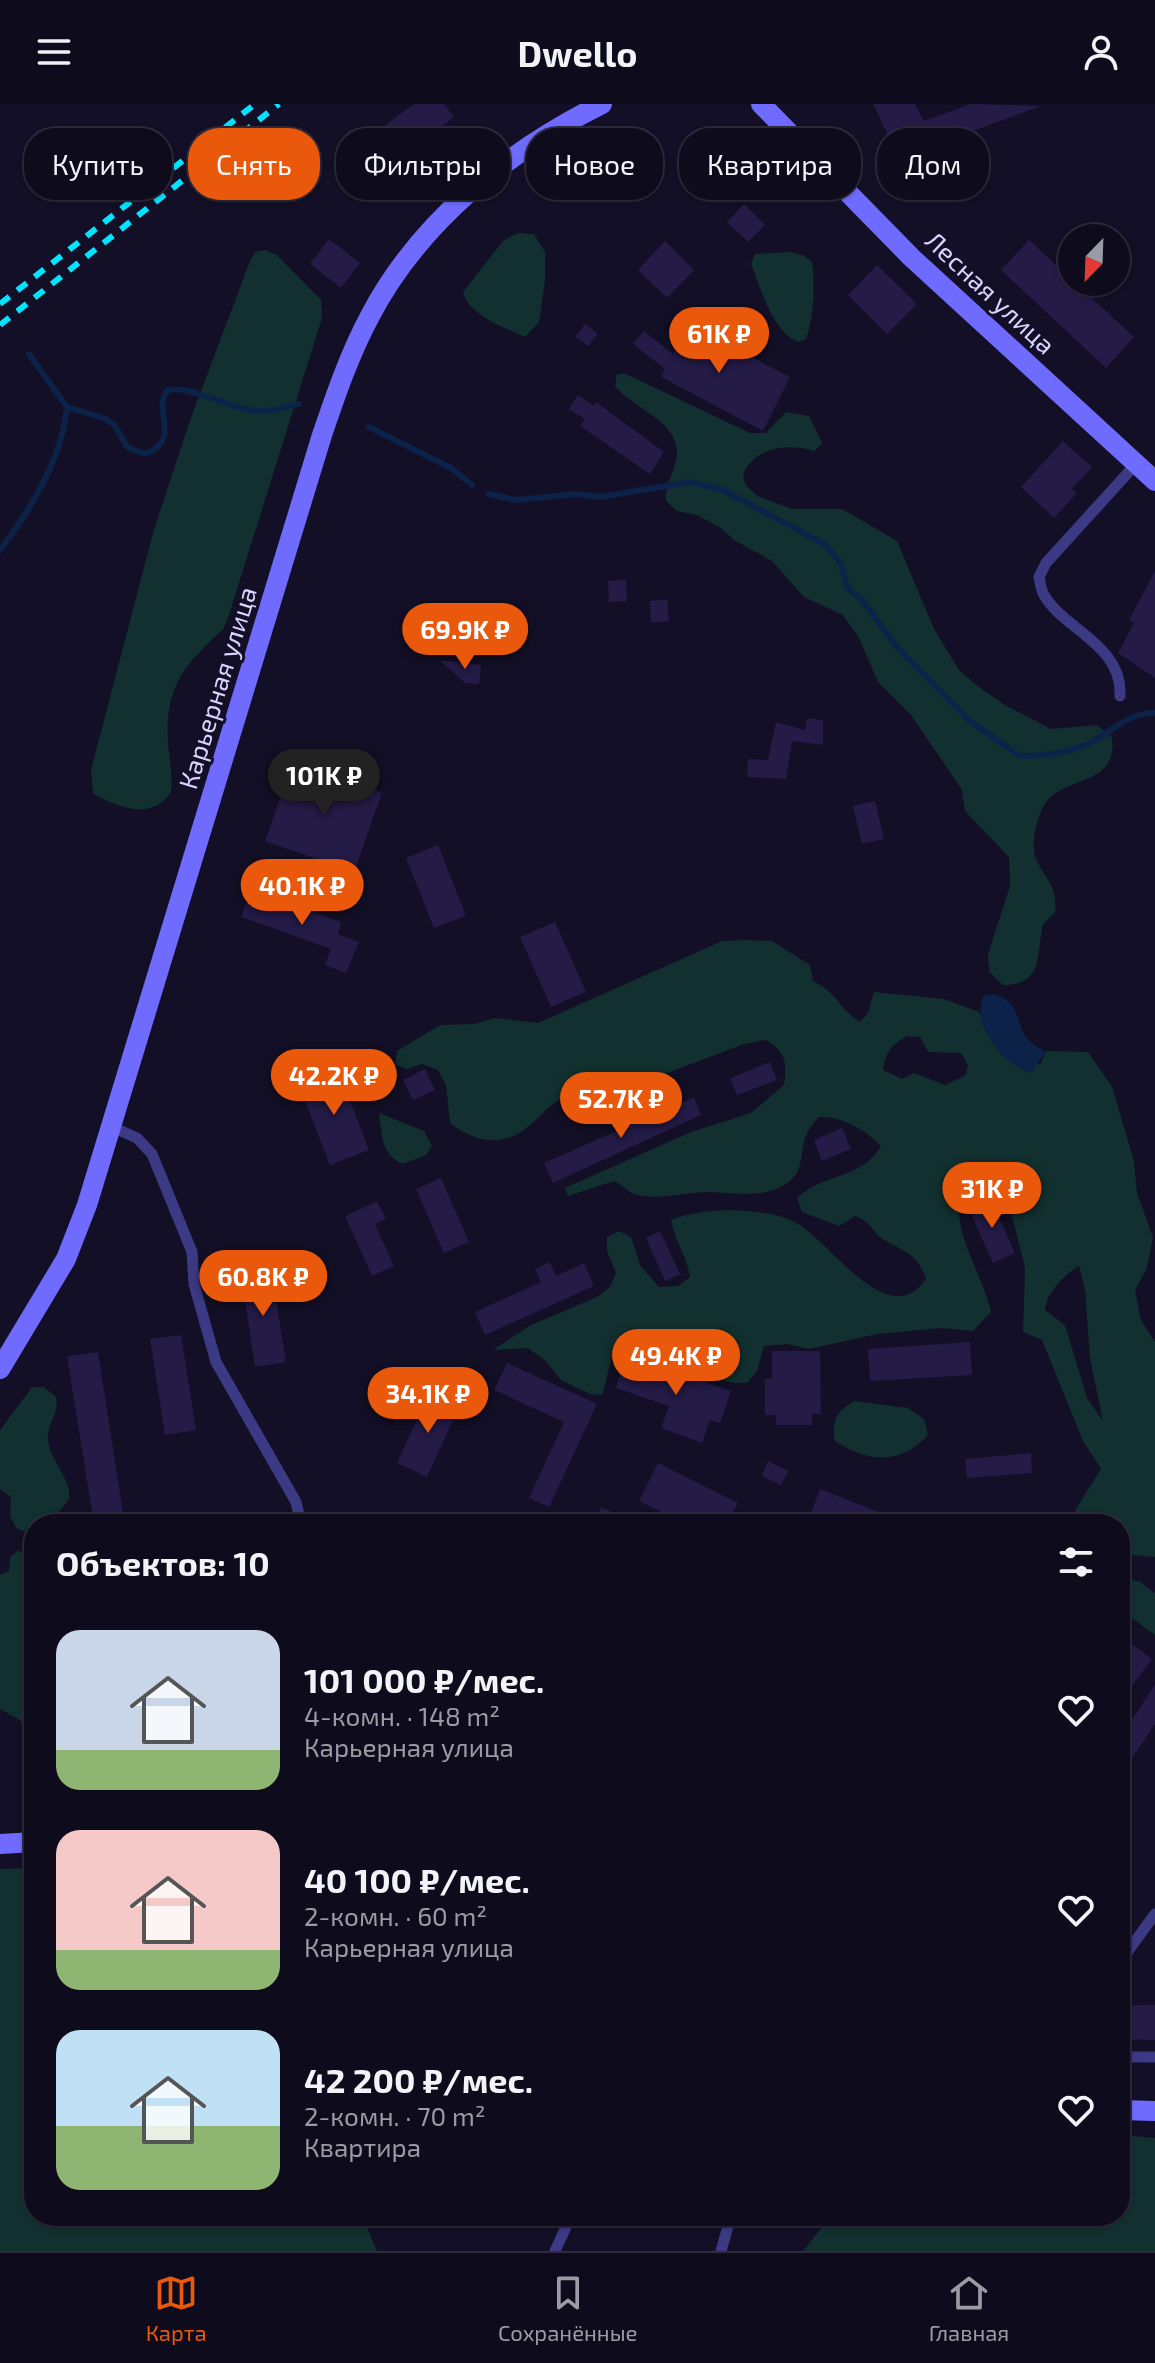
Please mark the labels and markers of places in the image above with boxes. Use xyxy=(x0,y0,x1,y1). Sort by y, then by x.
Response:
pin: 61K ₽ xyxy=(663,307,775,375)
pin: 69.9K ₽ xyxy=(391,603,539,671)
pin: 101K ₽ xyxy=(259,749,389,817)
pin: 40.1K ₽ xyxy=(228,859,376,927)
pin: 42.2K ₽ xyxy=(260,1049,408,1117)
pin: 52.7K ₽ xyxy=(547,1072,695,1140)
pin: 31K ₽ xyxy=(936,1162,1048,1230)
pin: 60.8K ₽ xyxy=(189,1250,337,1318)
pin: 49.4K ₽ xyxy=(602,1329,750,1397)
pin: 34.1K ₽ xyxy=(354,1367,502,1435)

